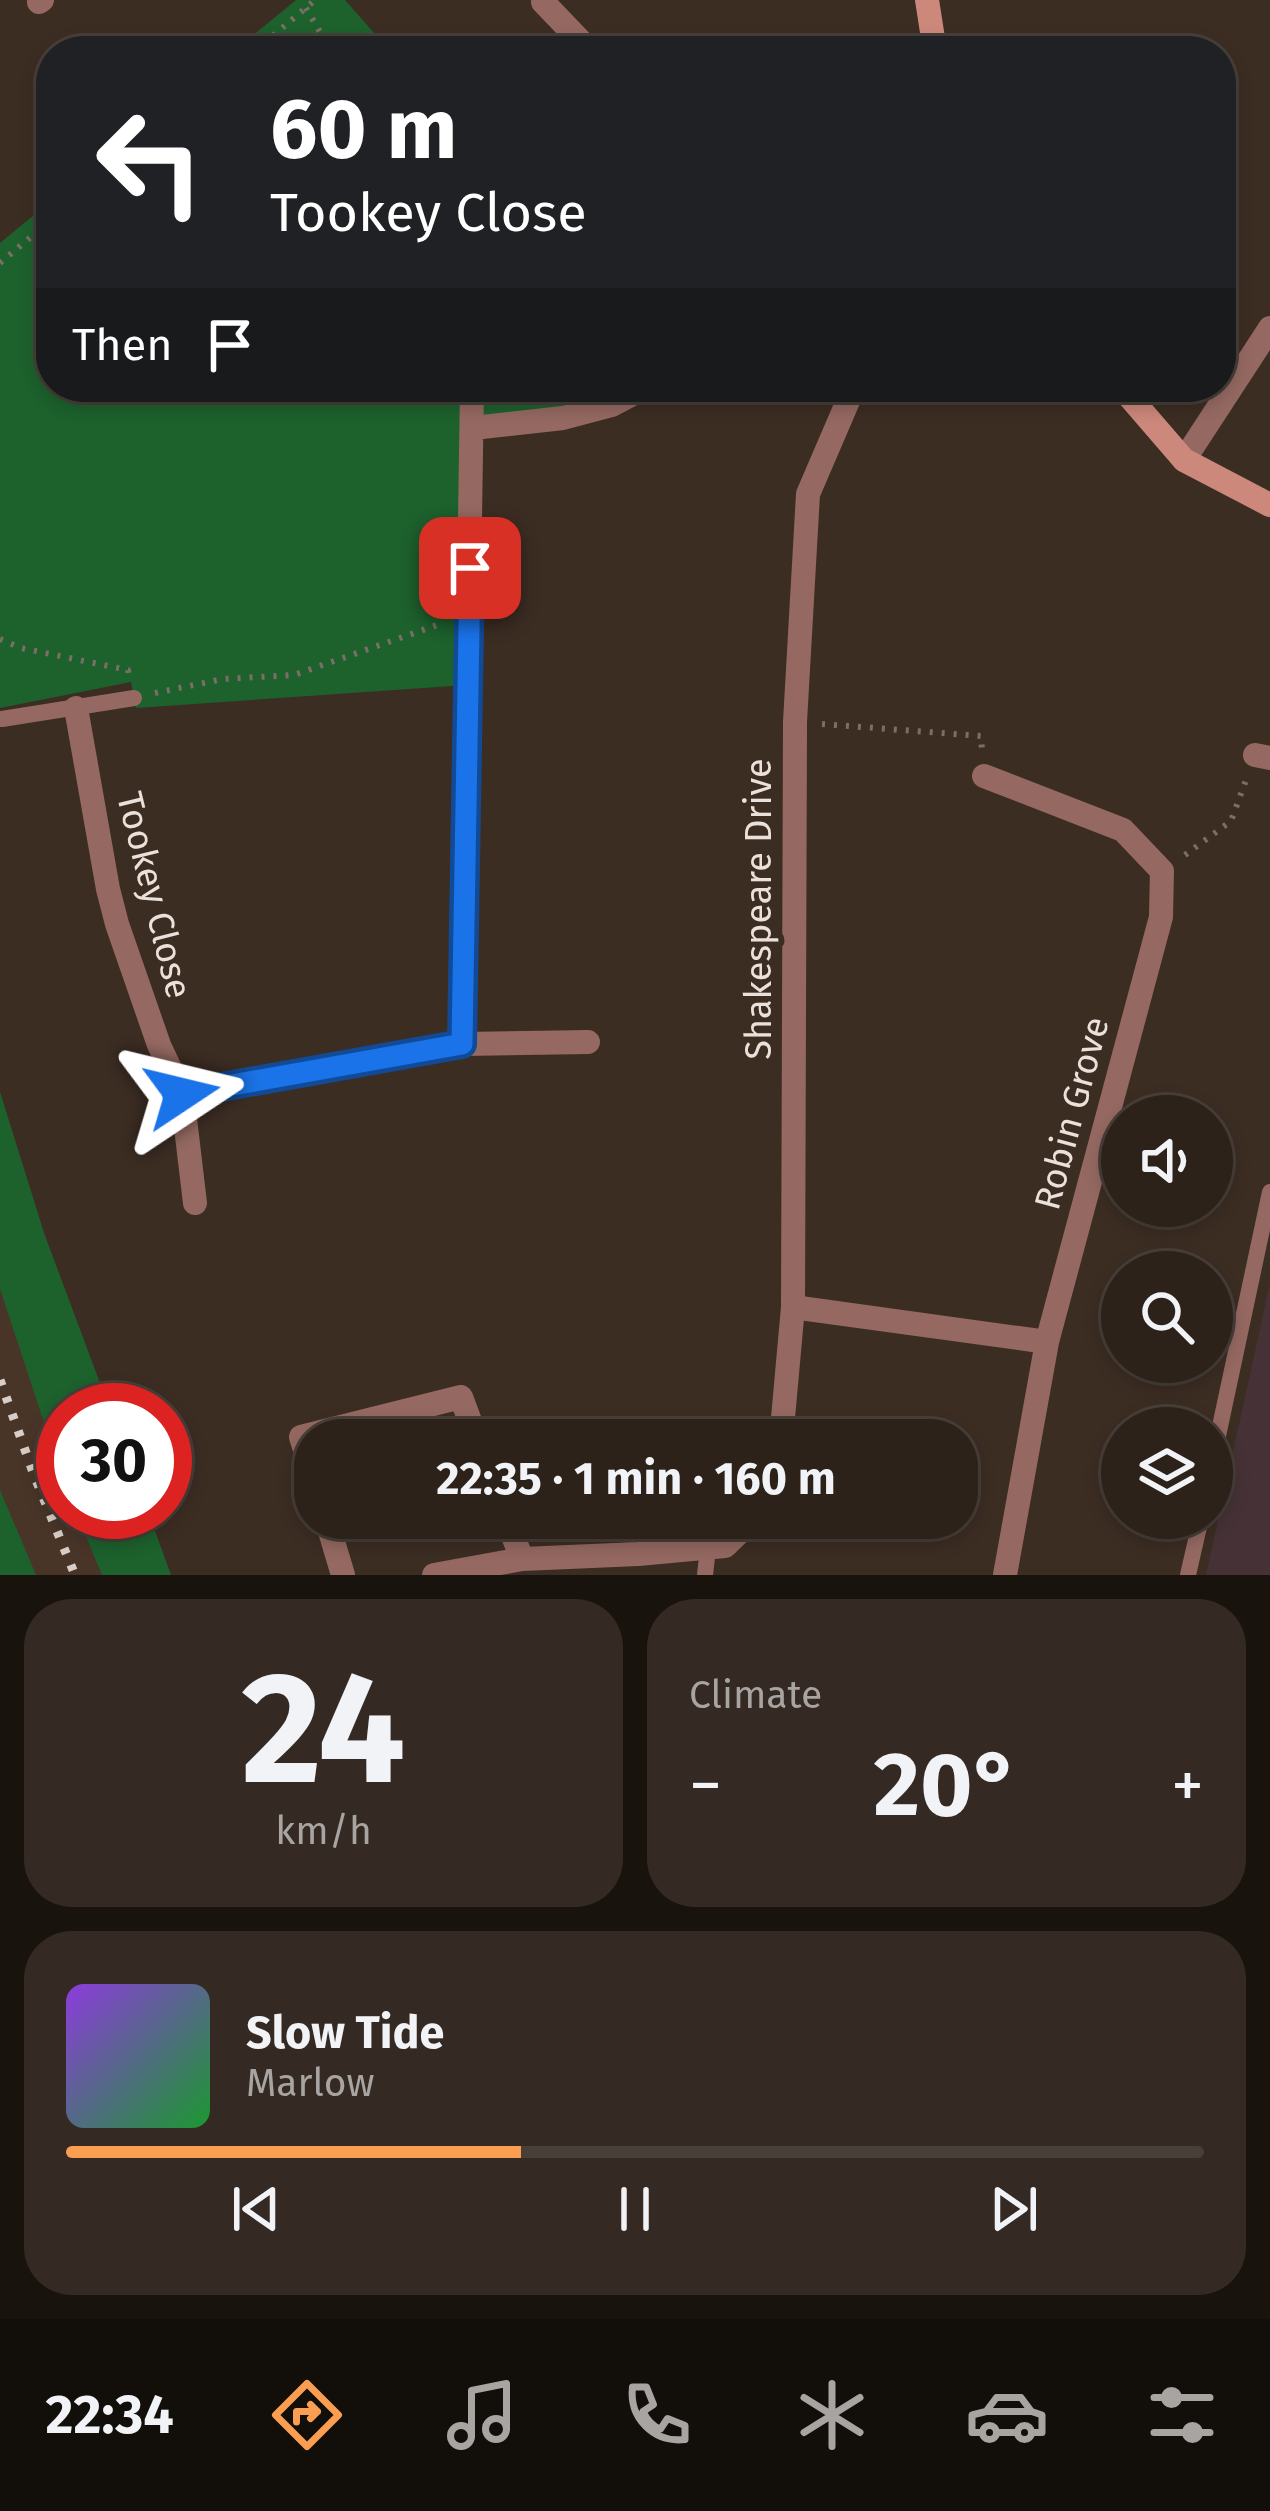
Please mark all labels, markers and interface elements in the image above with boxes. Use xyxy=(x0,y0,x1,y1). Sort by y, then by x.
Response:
text: 60 m xyxy=(270,79,457,180)
icon: left xyxy=(72,84,228,240)
text: Tookey Close xyxy=(270,181,587,245)
icon: arrive xyxy=(197,312,263,378)
text: Then xyxy=(72,318,173,372)
pin xyxy=(419,517,521,619)
icon: arrive xyxy=(437,535,503,601)
street label: Shakespeare Drive xyxy=(737,758,781,1060)
street label: Tookey Close xyxy=(107,787,201,1003)
street label: Robin Grove xyxy=(1025,1012,1119,1215)
position arrow xyxy=(119,1031,245,1157)
map controls xyxy=(1101,1095,1233,1539)
button: sound xyxy=(1101,1095,1233,1227)
button: search xyxy=(1101,1251,1233,1383)
speed limit sign: 30 xyxy=(36,1383,192,1539)
button: layers xyxy=(1101,1407,1233,1539)
text: 22:35 · 1 min · 160 m xyxy=(436,1452,836,1506)
text: 24 xyxy=(241,1636,406,1823)
text: Climate xyxy=(689,1672,822,1718)
text: 20° xyxy=(873,1731,1020,1839)
text: − xyxy=(689,1746,722,1825)
text: + xyxy=(1171,1746,1204,1825)
text: km/h xyxy=(275,1808,372,1854)
text: Slow Tide xyxy=(246,2006,444,2060)
text: Marlow xyxy=(246,2060,375,2106)
icon: previous xyxy=(223,2176,289,2242)
icon: pause xyxy=(602,2176,668,2242)
icon: next xyxy=(981,2176,1047,2242)
icon: directions xyxy=(265,2373,349,2457)
icon: music xyxy=(440,2373,524,2457)
icon: phone xyxy=(615,2373,699,2457)
icon: climate xyxy=(790,2373,874,2457)
icon: car xyxy=(965,2373,1049,2457)
icon: filters xyxy=(1140,2373,1224,2457)
text: 22:34 xyxy=(46,2383,174,2447)

